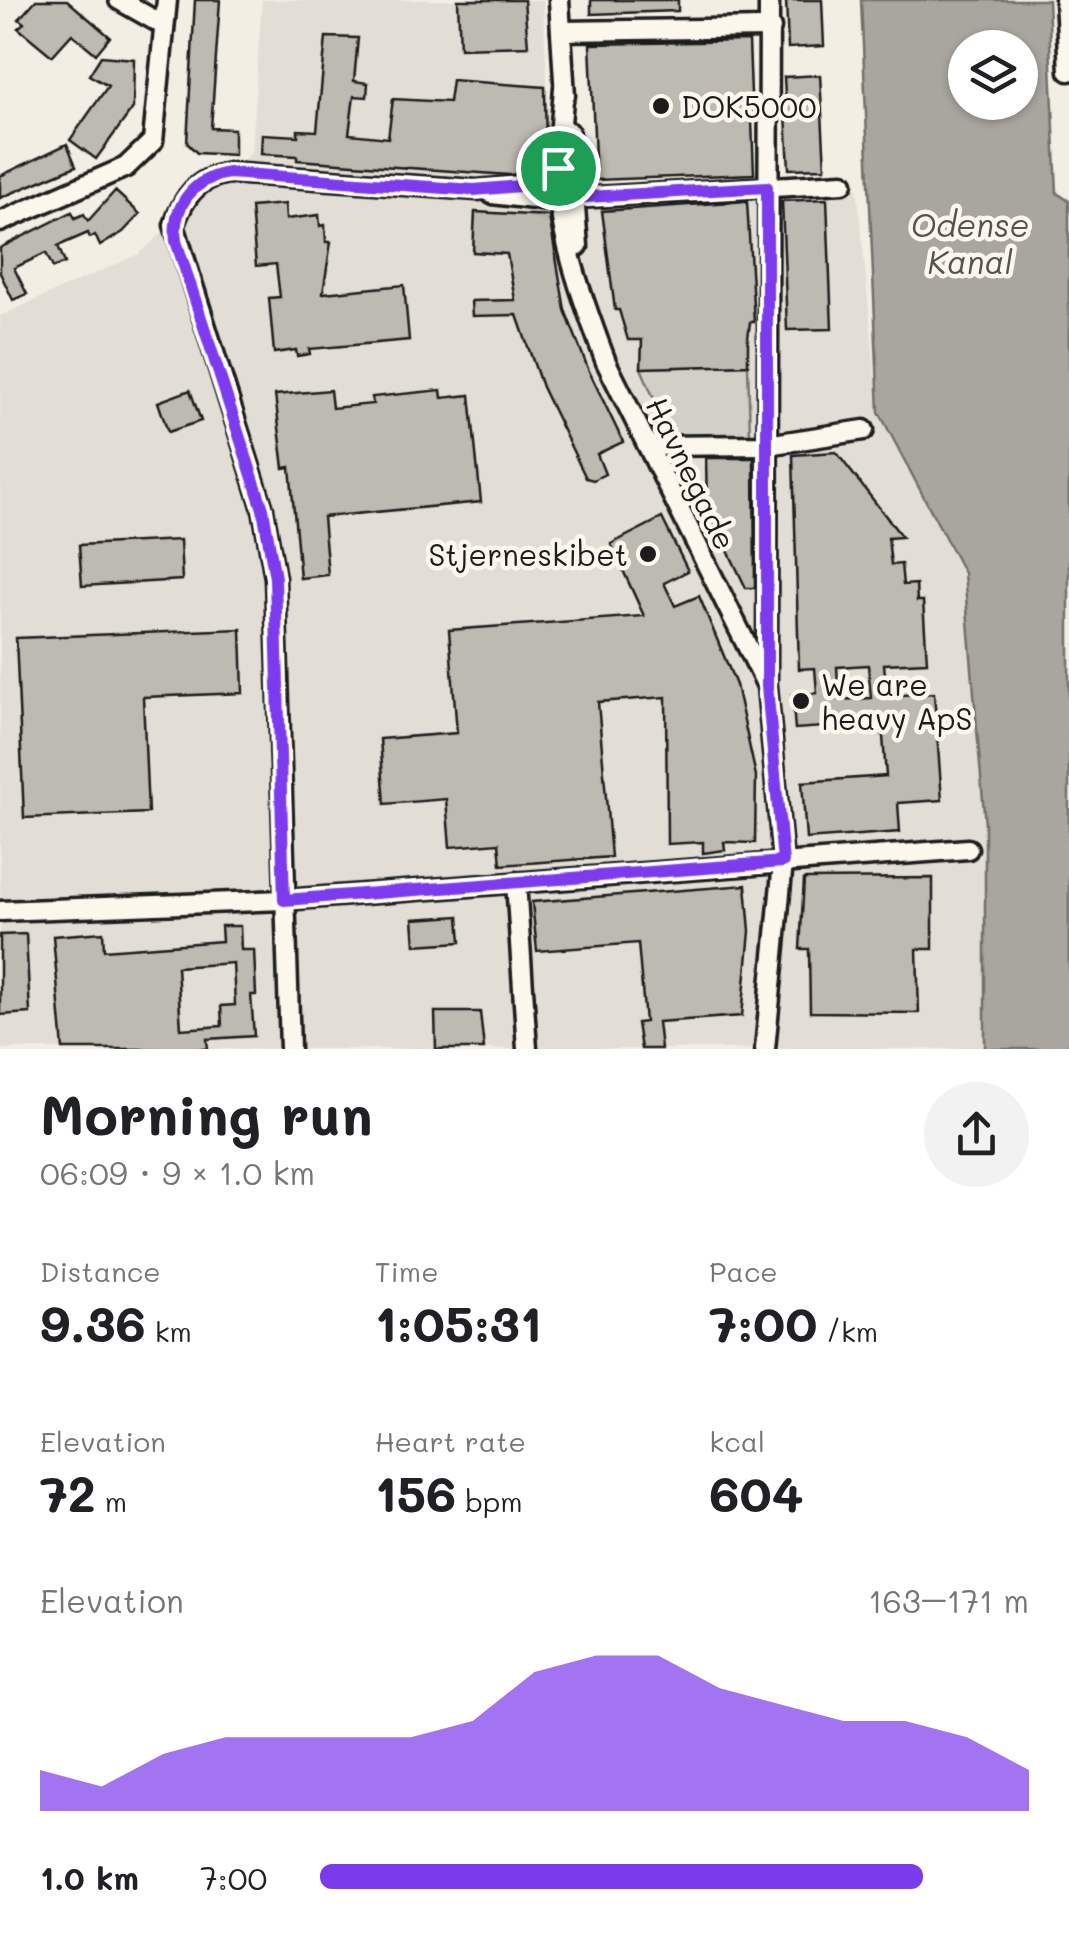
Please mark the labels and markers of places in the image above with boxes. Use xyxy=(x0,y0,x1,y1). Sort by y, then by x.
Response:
place label: DOK5000 xyxy=(681,86,817,126)
marker: DOK5000 xyxy=(650,95,672,117)
pin xyxy=(516,126,601,211)
place label: Stjerneskibet xyxy=(428,534,628,574)
marker: Stjerneskibet xyxy=(637,543,659,565)
place label: We are heavy ApS xyxy=(821,664,972,738)
marker: We are heavy ApS xyxy=(790,690,812,712)

